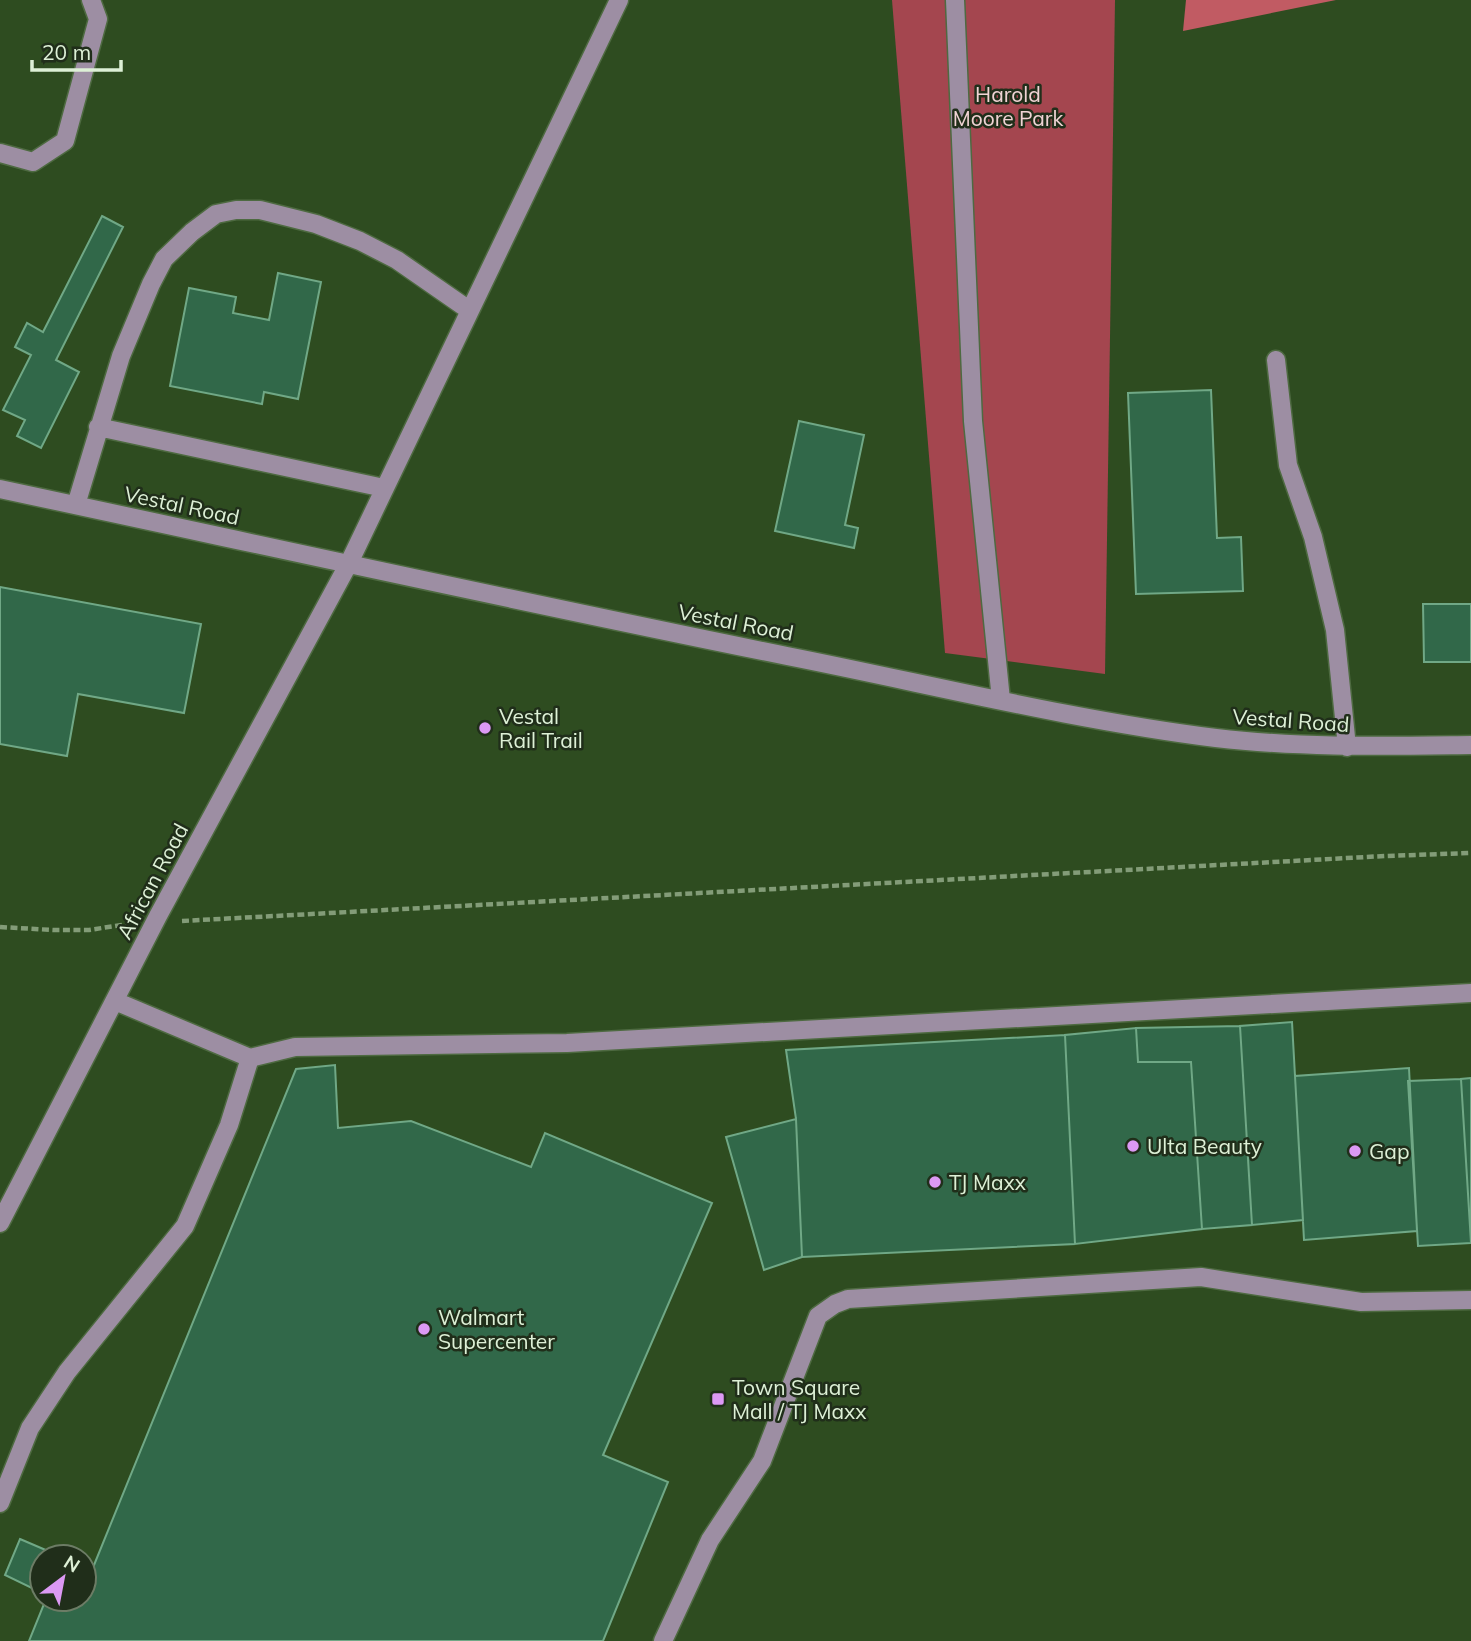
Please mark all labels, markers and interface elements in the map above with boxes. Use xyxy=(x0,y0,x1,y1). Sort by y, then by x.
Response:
scale bar xyxy=(32,28,121,72)
text: 20 m xyxy=(42,39,91,65)
park label: Harold Moore Park xyxy=(953,81,1063,131)
street label: Vestal Road xyxy=(122,480,242,530)
street label: Vestal Road xyxy=(676,598,796,646)
place label: Vestal Rail Trail xyxy=(499,703,583,753)
street label: Vestal Road xyxy=(1232,703,1350,737)
marker: Vestal Rail Trail xyxy=(477,720,493,736)
street label: African Road xyxy=(111,819,193,943)
place label: Ulta Beauty xyxy=(1147,1133,1262,1159)
marker: Ulta Beauty xyxy=(1125,1138,1141,1154)
place label: Gap xyxy=(1369,1138,1410,1164)
marker: Gap xyxy=(1347,1143,1363,1159)
place label: TJ Maxx xyxy=(949,1169,1026,1195)
marker: TJ Maxx xyxy=(927,1174,943,1190)
place label: Walmart Supercenter xyxy=(438,1304,555,1354)
marker: Walmart Supercenter xyxy=(416,1321,432,1337)
place label: Town Square Mall / TJ Maxx xyxy=(732,1374,867,1424)
marker: Town Square Mall / TJ Maxx xyxy=(710,1391,726,1407)
north arrow xyxy=(28,1543,98,1613)
text: N xyxy=(60,1550,84,1578)

